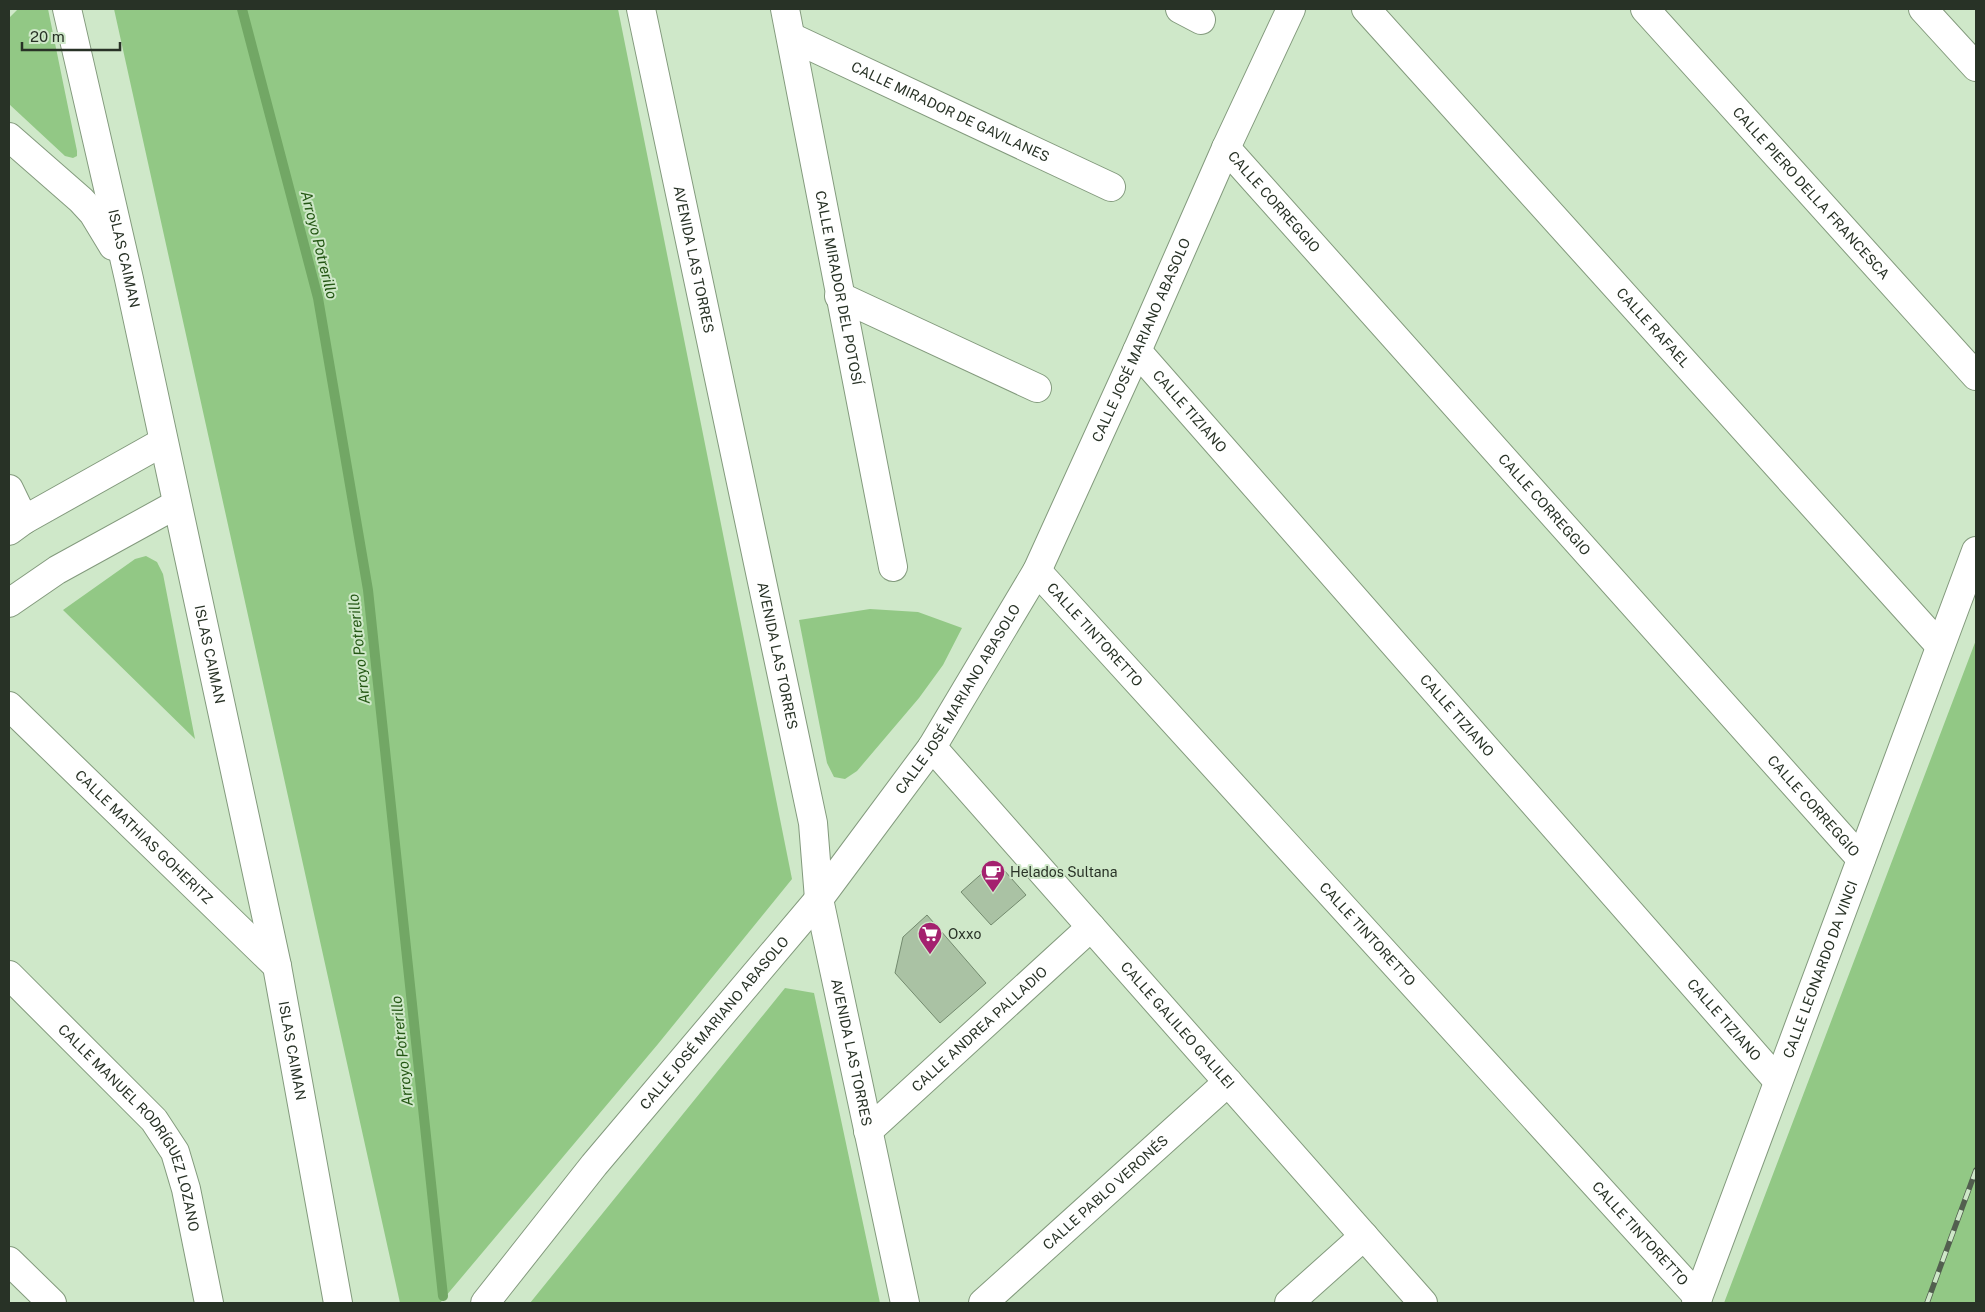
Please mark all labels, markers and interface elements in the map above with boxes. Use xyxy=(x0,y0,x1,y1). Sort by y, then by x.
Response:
scale bar xyxy=(22,20,120,52)
text: 20 m xyxy=(30,28,65,45)
street label: CALLE MIRADOR DE GAVILANES xyxy=(849,58,1052,165)
street label: CALLE PIERO DELLA FRANCESCA xyxy=(1729,104,1893,282)
street label: CALLE CORREGGIO xyxy=(1225,148,1323,256)
street label: AVENIDA LAS TORRES xyxy=(671,184,717,335)
water label: Arroyo Potrerillo xyxy=(298,189,341,301)
street label: CALLE MIRADOR DEL POTOSÍ xyxy=(812,189,867,387)
street label: ISLAS CAIMAN xyxy=(105,208,143,309)
street label: CALLE JOSÉ MARIANO ABASOLO xyxy=(1089,236,1193,444)
street label: CALLE RAFAEL xyxy=(1613,285,1693,371)
street label: CALLE TIZIANO xyxy=(1150,367,1230,455)
street label: CALLE CORREGGIO xyxy=(1495,451,1594,558)
street label: CALLE TINTORETTO xyxy=(1044,579,1146,690)
street label: AVENIDA LAS TORRES xyxy=(754,581,801,731)
water label: Arroyo Potrerillo xyxy=(344,593,373,705)
street label: CALLE JOSÉ MARIANO ABASOLO xyxy=(892,601,1023,797)
street label: ISLAS CAIMAN xyxy=(191,604,228,705)
street label: CALLE TIZIANO xyxy=(1417,671,1497,760)
street label: CALLE CORREGGIO xyxy=(1764,752,1863,860)
street label: CALLE MATHIAS GOHERITZ xyxy=(72,767,216,907)
cafe icon: Helados Sultana xyxy=(980,859,1006,893)
place label: Helados Sultana xyxy=(1010,864,1117,880)
street label: CALLE LEONARDO DA VINCI xyxy=(1780,878,1861,1060)
street label: CALLE TINTORETTO xyxy=(1316,879,1419,989)
supermarket icon: Oxxo xyxy=(917,921,943,955)
place label: Oxxo xyxy=(948,926,981,942)
street label: CALLE JOSÉ MARIANO ABASOLO xyxy=(637,933,792,1113)
street label: CALLE GALILEO GALILEI xyxy=(1117,958,1238,1092)
street label: CALLE ANDREA PALLADIO xyxy=(908,963,1050,1095)
street label: CALLE TIZIANO xyxy=(1684,976,1764,1064)
street label: AVENIDA LAS TORRES xyxy=(828,977,875,1127)
water label: Arroyo Potrerillo xyxy=(387,995,416,1107)
street label: ISLAS CAIMAN xyxy=(276,1000,309,1102)
street label: CALLE MANUEL RODRÍGUEZ LOZANO xyxy=(55,1021,202,1233)
street label: CALLE PABLO VERONÉS xyxy=(1040,1132,1171,1253)
street label: CALLE TINTORETTO xyxy=(1589,1178,1691,1289)

